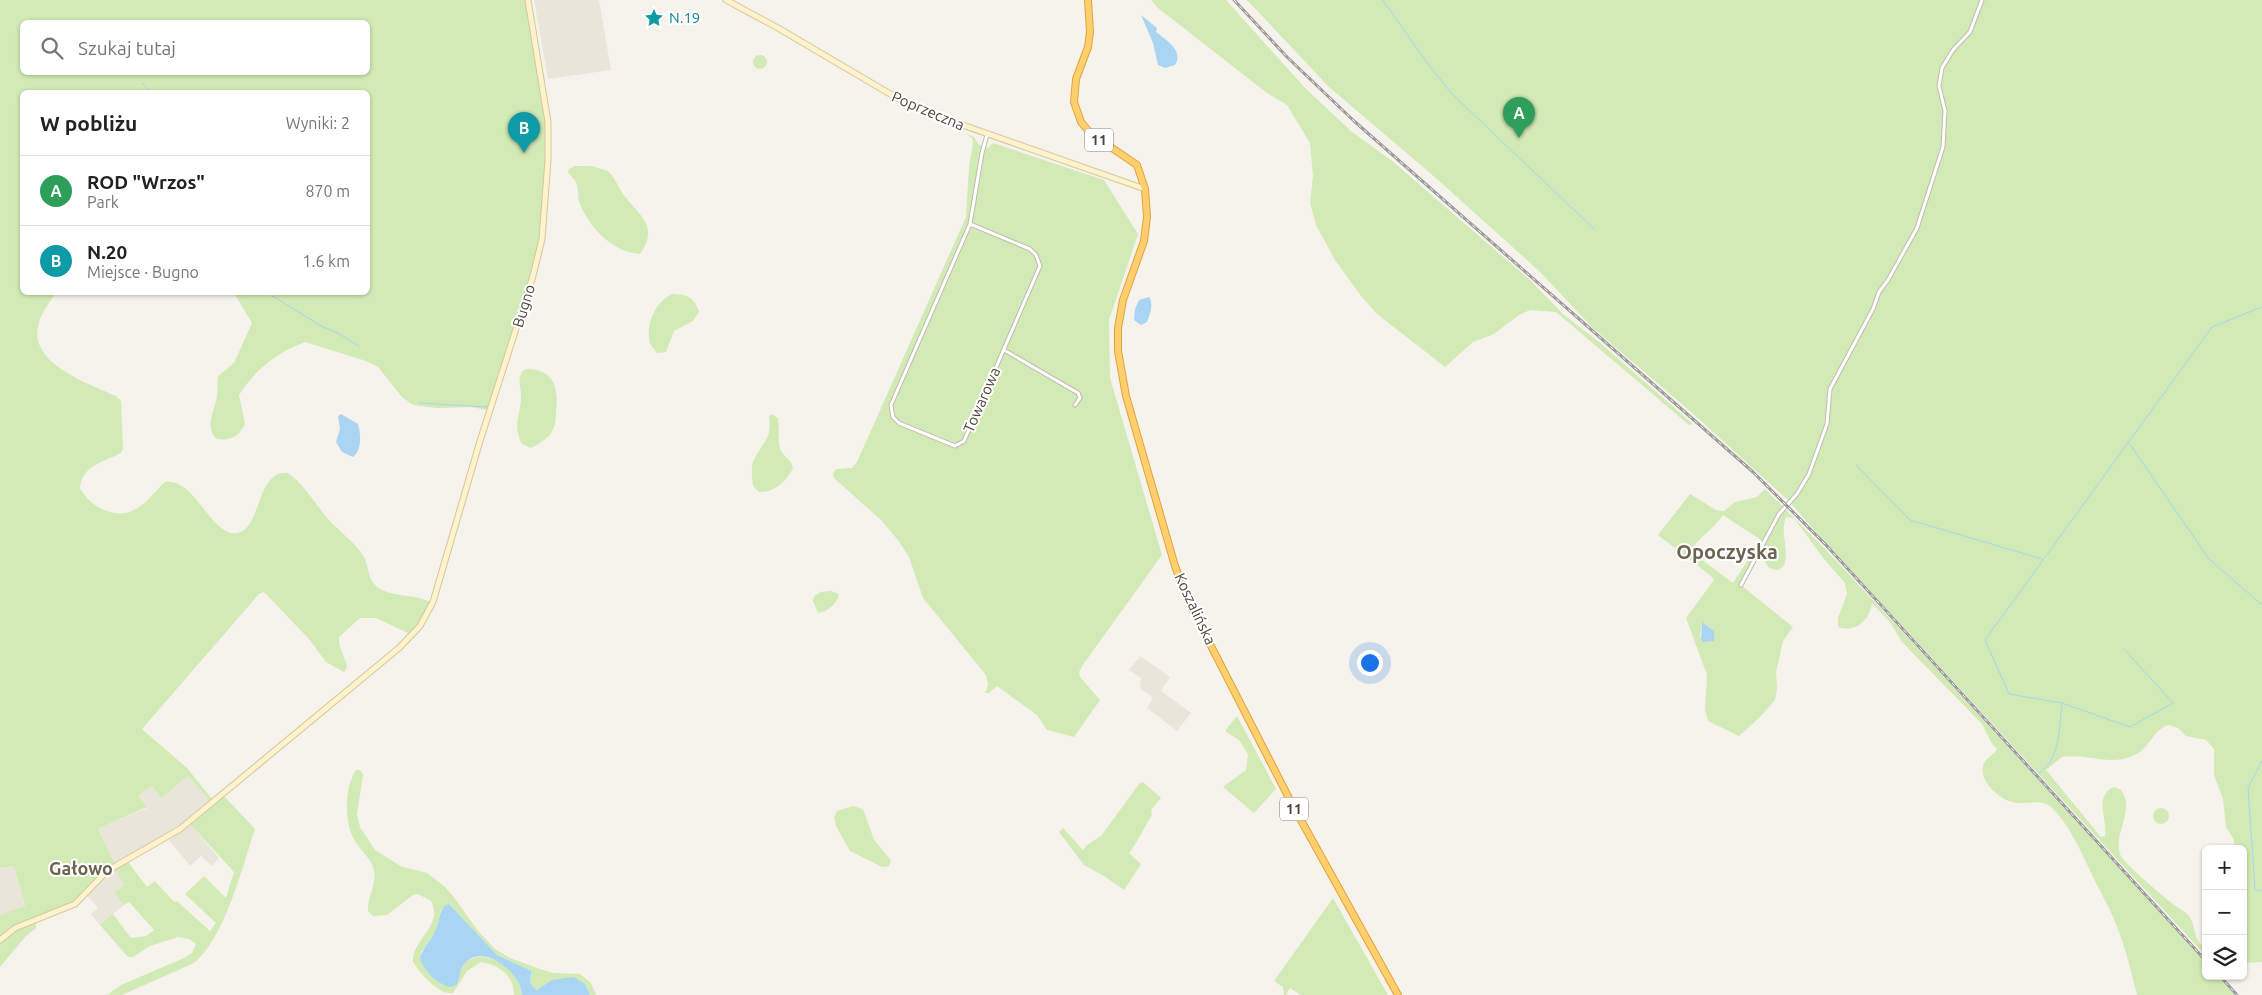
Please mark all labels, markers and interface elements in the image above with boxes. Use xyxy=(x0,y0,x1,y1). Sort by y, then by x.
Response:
place icon: N.19 xyxy=(643,7,665,29)
place label: N.19 xyxy=(669,9,700,26)
search box xyxy=(20,20,370,75)
icon: search xyxy=(38,34,66,62)
text: Szukaj tutaj xyxy=(78,37,176,59)
street label: Poprzeczna xyxy=(889,88,967,133)
pin: A xyxy=(1503,97,1535,138)
text: W pobliżu xyxy=(40,111,137,135)
pin: B xyxy=(508,112,540,153)
text: Wyniki: 2 xyxy=(286,114,350,132)
road number: 11 xyxy=(1085,128,1113,152)
text: ROD "Wrzos" xyxy=(87,171,205,193)
text: A xyxy=(50,182,62,200)
text: 870 m xyxy=(305,182,350,200)
text: Park xyxy=(87,193,119,211)
text: N.20 xyxy=(87,241,127,263)
text: B xyxy=(51,252,61,270)
text: 1.6 km xyxy=(302,252,350,270)
text: Miejsce · Bugno xyxy=(87,263,199,281)
street label: Bugno xyxy=(509,282,538,329)
street label: Towarowa xyxy=(960,365,1003,435)
district label: Opoczyska xyxy=(1676,540,1778,563)
street label: Koszalińska xyxy=(1172,570,1219,647)
your location xyxy=(1357,650,1383,676)
road number: 11 xyxy=(1280,798,1308,821)
map controls xyxy=(2202,845,2247,980)
button: + xyxy=(2202,845,2247,890)
district label: Gałowo xyxy=(49,858,113,878)
button: − xyxy=(2202,890,2247,935)
button: layers xyxy=(2202,935,2247,980)

